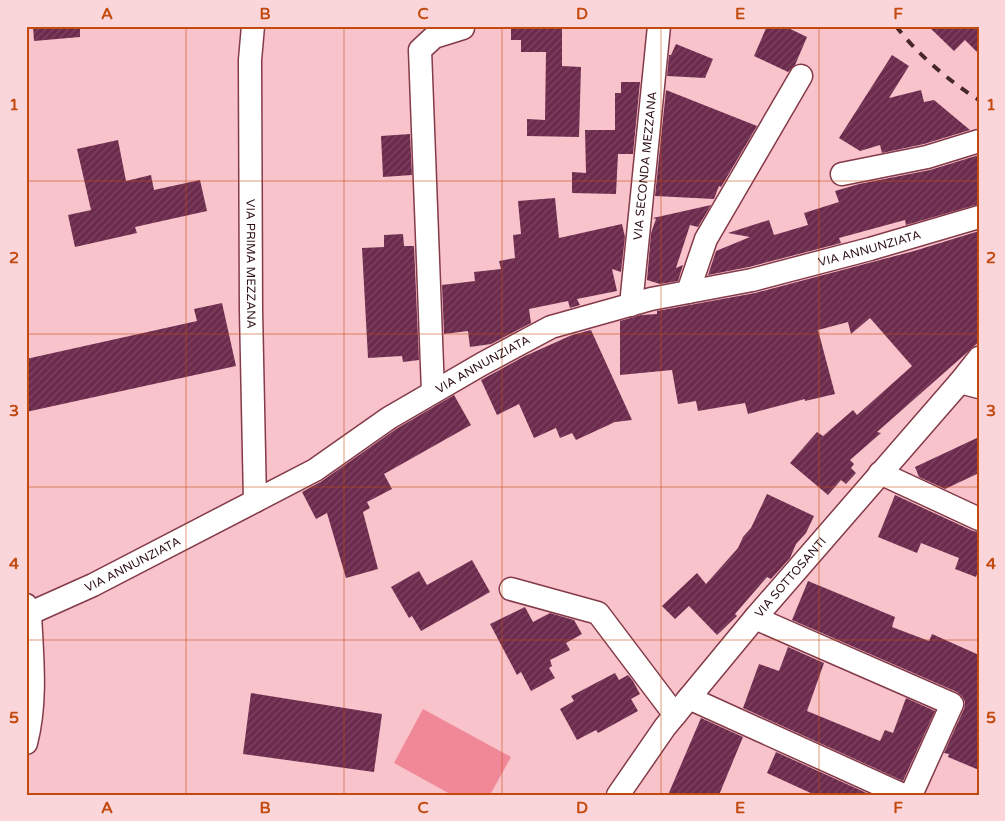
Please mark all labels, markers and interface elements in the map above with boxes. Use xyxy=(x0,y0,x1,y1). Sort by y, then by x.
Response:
text: A xyxy=(101,4,113,24)
text: B xyxy=(259,4,271,24)
text: C xyxy=(417,4,429,24)
text: D xyxy=(576,4,588,24)
text: E xyxy=(735,4,745,24)
text: F xyxy=(893,4,903,24)
street label: VIA SECONDA MEZZANA xyxy=(631,91,659,241)
text: 1 xyxy=(9,95,19,115)
text: 1 xyxy=(986,95,996,115)
street label: VIA PRIMA MEZZANA xyxy=(244,199,258,329)
street label: VIA ANNUNZIATA xyxy=(817,227,922,269)
text: 2 xyxy=(9,248,19,268)
text: 2 xyxy=(986,248,996,268)
street label: VIA ANNUNZIATA xyxy=(433,333,532,396)
text: 3 xyxy=(9,401,19,421)
text: 3 xyxy=(986,401,996,421)
street label: VIA ANNUNZIATA xyxy=(83,534,183,595)
street label: VIA SOTTOSANTI xyxy=(752,534,829,620)
text: 4 xyxy=(9,554,19,574)
text: 4 xyxy=(986,554,996,574)
text: 5 xyxy=(9,708,19,728)
text: 5 xyxy=(986,708,996,728)
text: A xyxy=(101,798,113,818)
text: B xyxy=(259,798,271,818)
text: C xyxy=(417,798,429,818)
text: D xyxy=(576,798,588,818)
text: E xyxy=(735,798,745,818)
text: F xyxy=(893,798,903,818)

